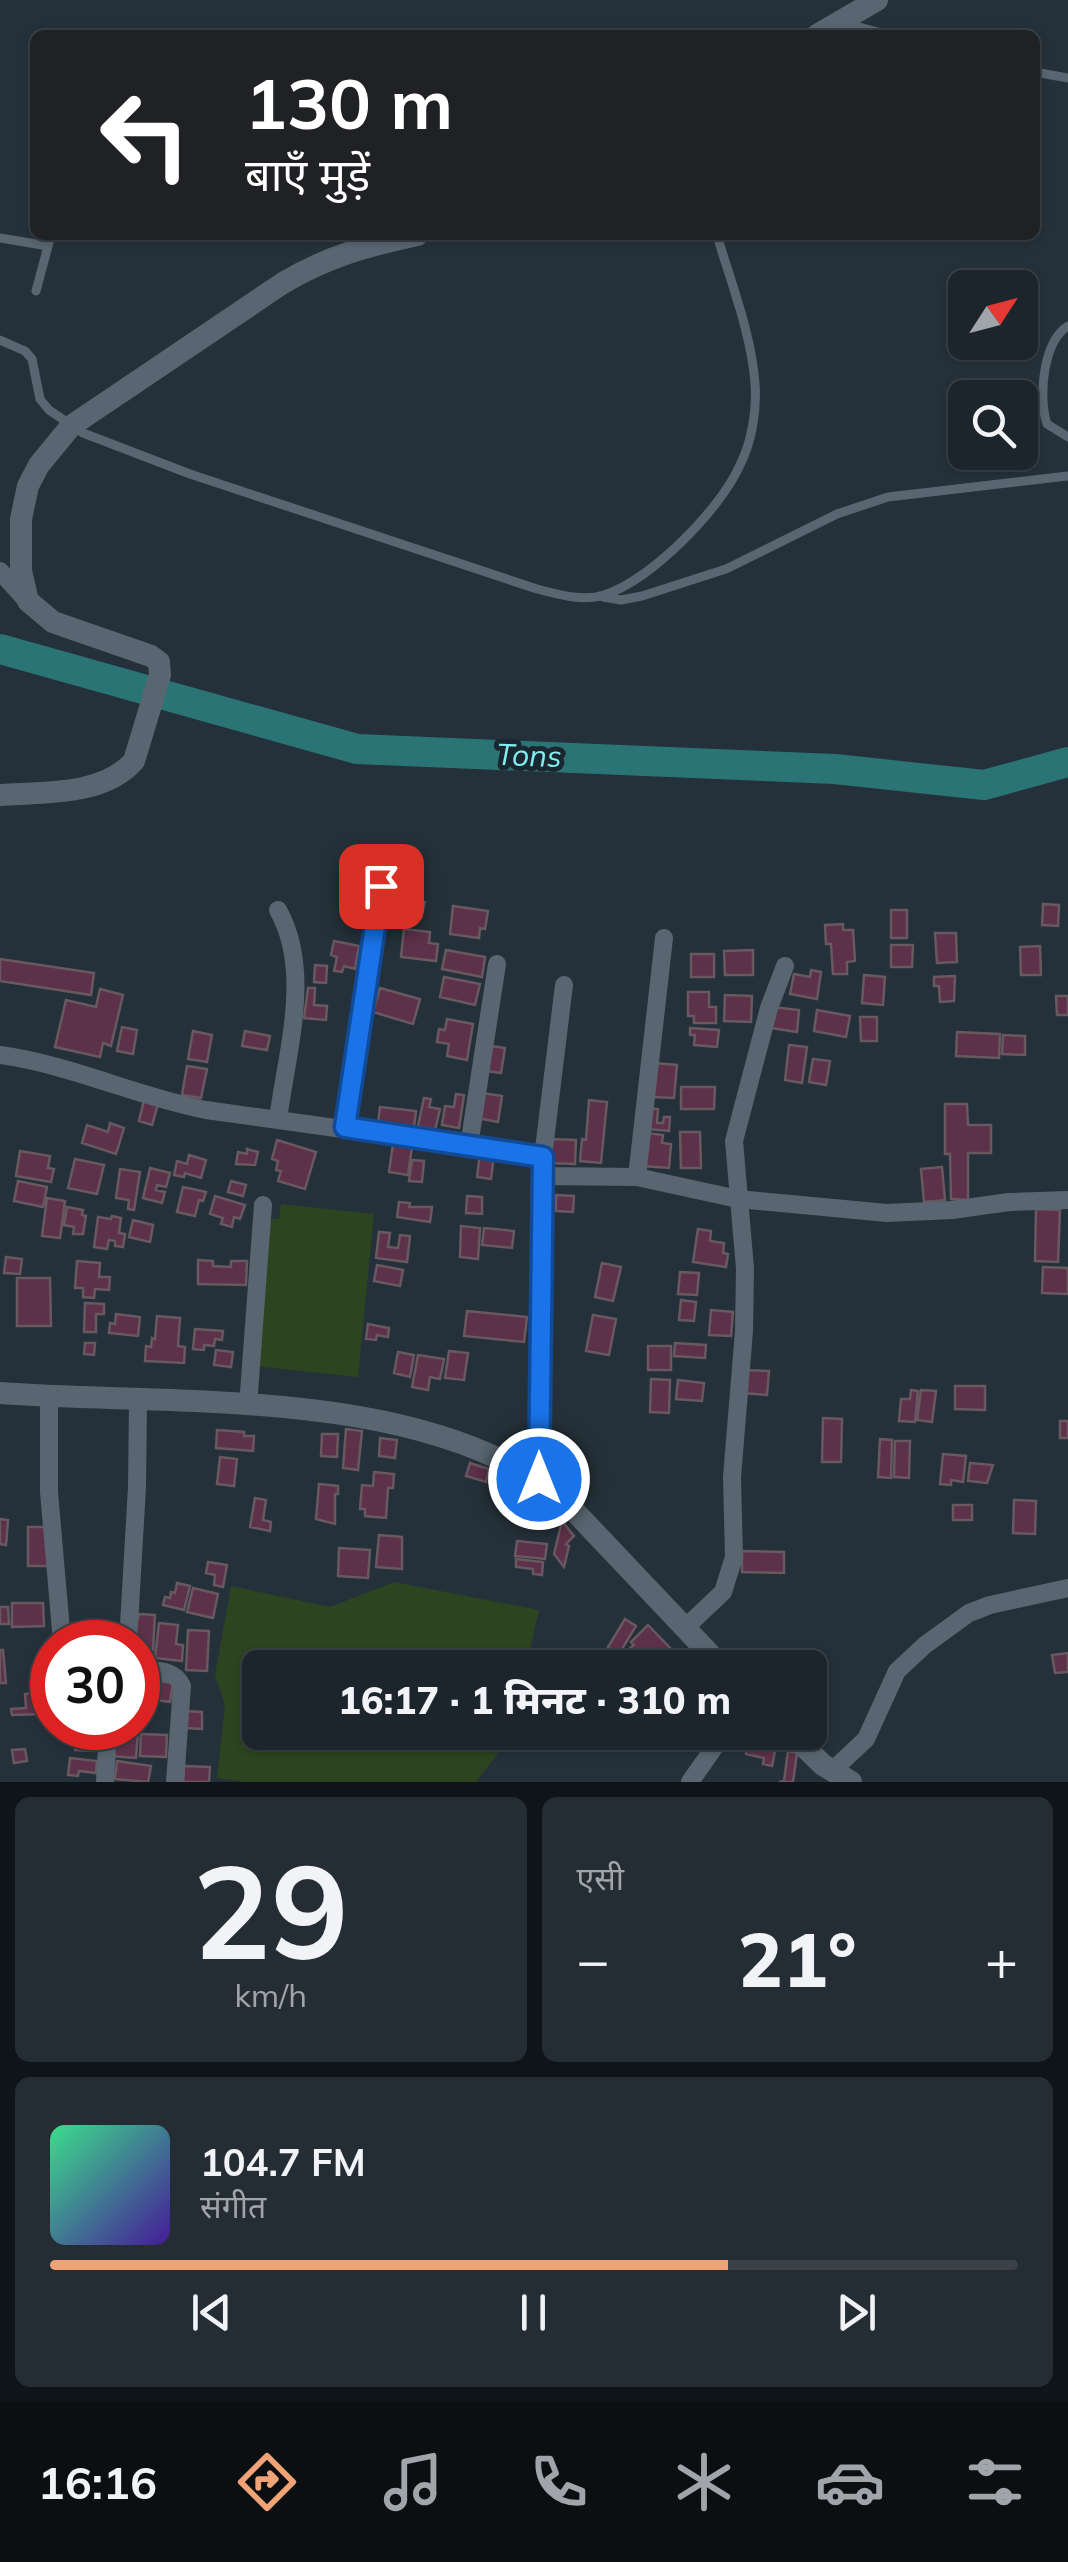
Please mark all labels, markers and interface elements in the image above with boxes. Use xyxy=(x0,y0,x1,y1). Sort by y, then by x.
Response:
text: 130 m xyxy=(245,59,453,147)
icon: left xyxy=(80,70,210,200)
text: बाएँ मुड़ें xyxy=(245,146,370,202)
north arrow xyxy=(948,270,1038,360)
map controls xyxy=(948,270,1038,470)
button: search xyxy=(948,380,1038,470)
water label: Tons xyxy=(496,735,562,775)
pin xyxy=(339,844,424,929)
icon: arrive xyxy=(354,859,409,914)
position arrow xyxy=(487,1427,591,1531)
speed limit sign: 30 xyxy=(30,1620,160,1750)
text: 16:17 · 1 मिनट · 310 m xyxy=(338,1676,731,1724)
text: 29 xyxy=(193,1828,349,1992)
text: एसी xyxy=(577,1858,624,1898)
text: 21° xyxy=(738,1912,857,2006)
text: − xyxy=(577,1925,610,1994)
text: + xyxy=(985,1925,1018,1994)
text: km/h xyxy=(235,1975,307,2015)
text: 104.7 FM xyxy=(200,2138,366,2186)
text: संगीत xyxy=(200,2186,266,2226)
icon: previous xyxy=(184,2285,239,2340)
icon: pause xyxy=(506,2285,561,2340)
icon: next xyxy=(829,2285,884,2340)
icon: directions xyxy=(232,2447,302,2517)
icon: music xyxy=(378,2447,448,2517)
icon: phone xyxy=(524,2447,594,2517)
icon: climate xyxy=(669,2447,739,2517)
icon: car xyxy=(815,2447,885,2517)
icon: filters xyxy=(960,2447,1030,2517)
text: 16:16 xyxy=(38,2454,157,2510)

